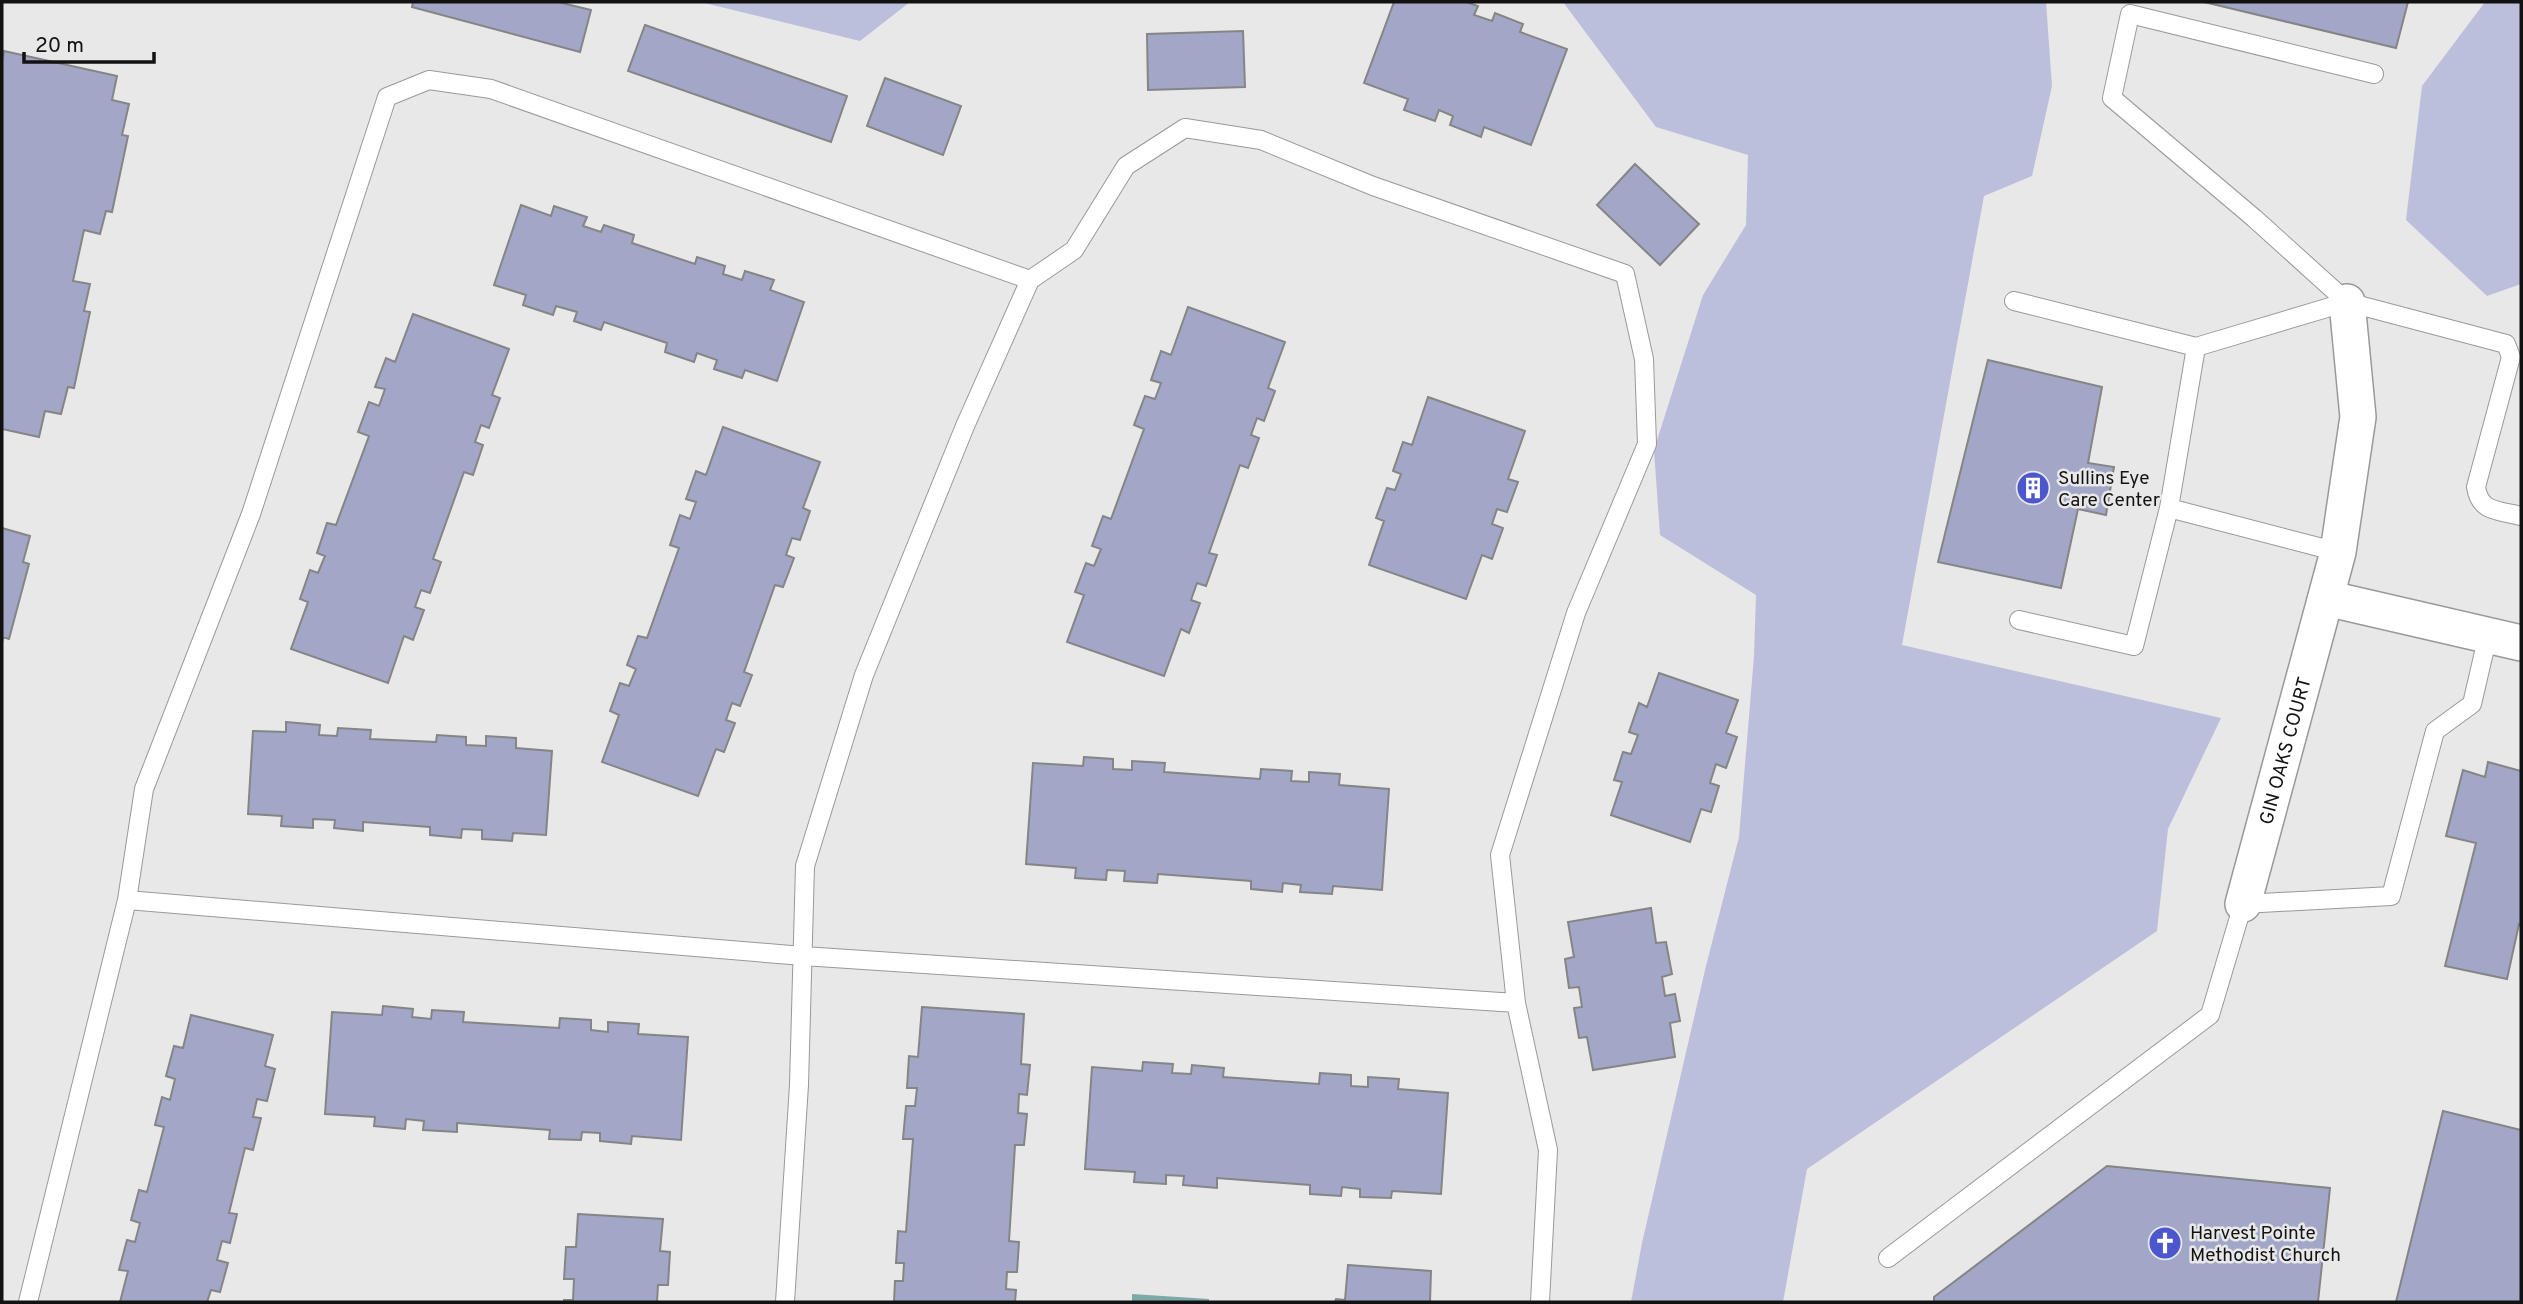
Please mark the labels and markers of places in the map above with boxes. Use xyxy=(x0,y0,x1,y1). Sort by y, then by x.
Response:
place label: Sullins Eye Care Center xyxy=(2058,467,2161,513)
building icon: Sullins Eye Care Center xyxy=(2014,469,2052,507)
place label: Harvest Pointe Methodist Church xyxy=(2190,1222,2341,1268)
church icon: Harvest Pointe Methodist Church xyxy=(2146,1224,2184,1262)

